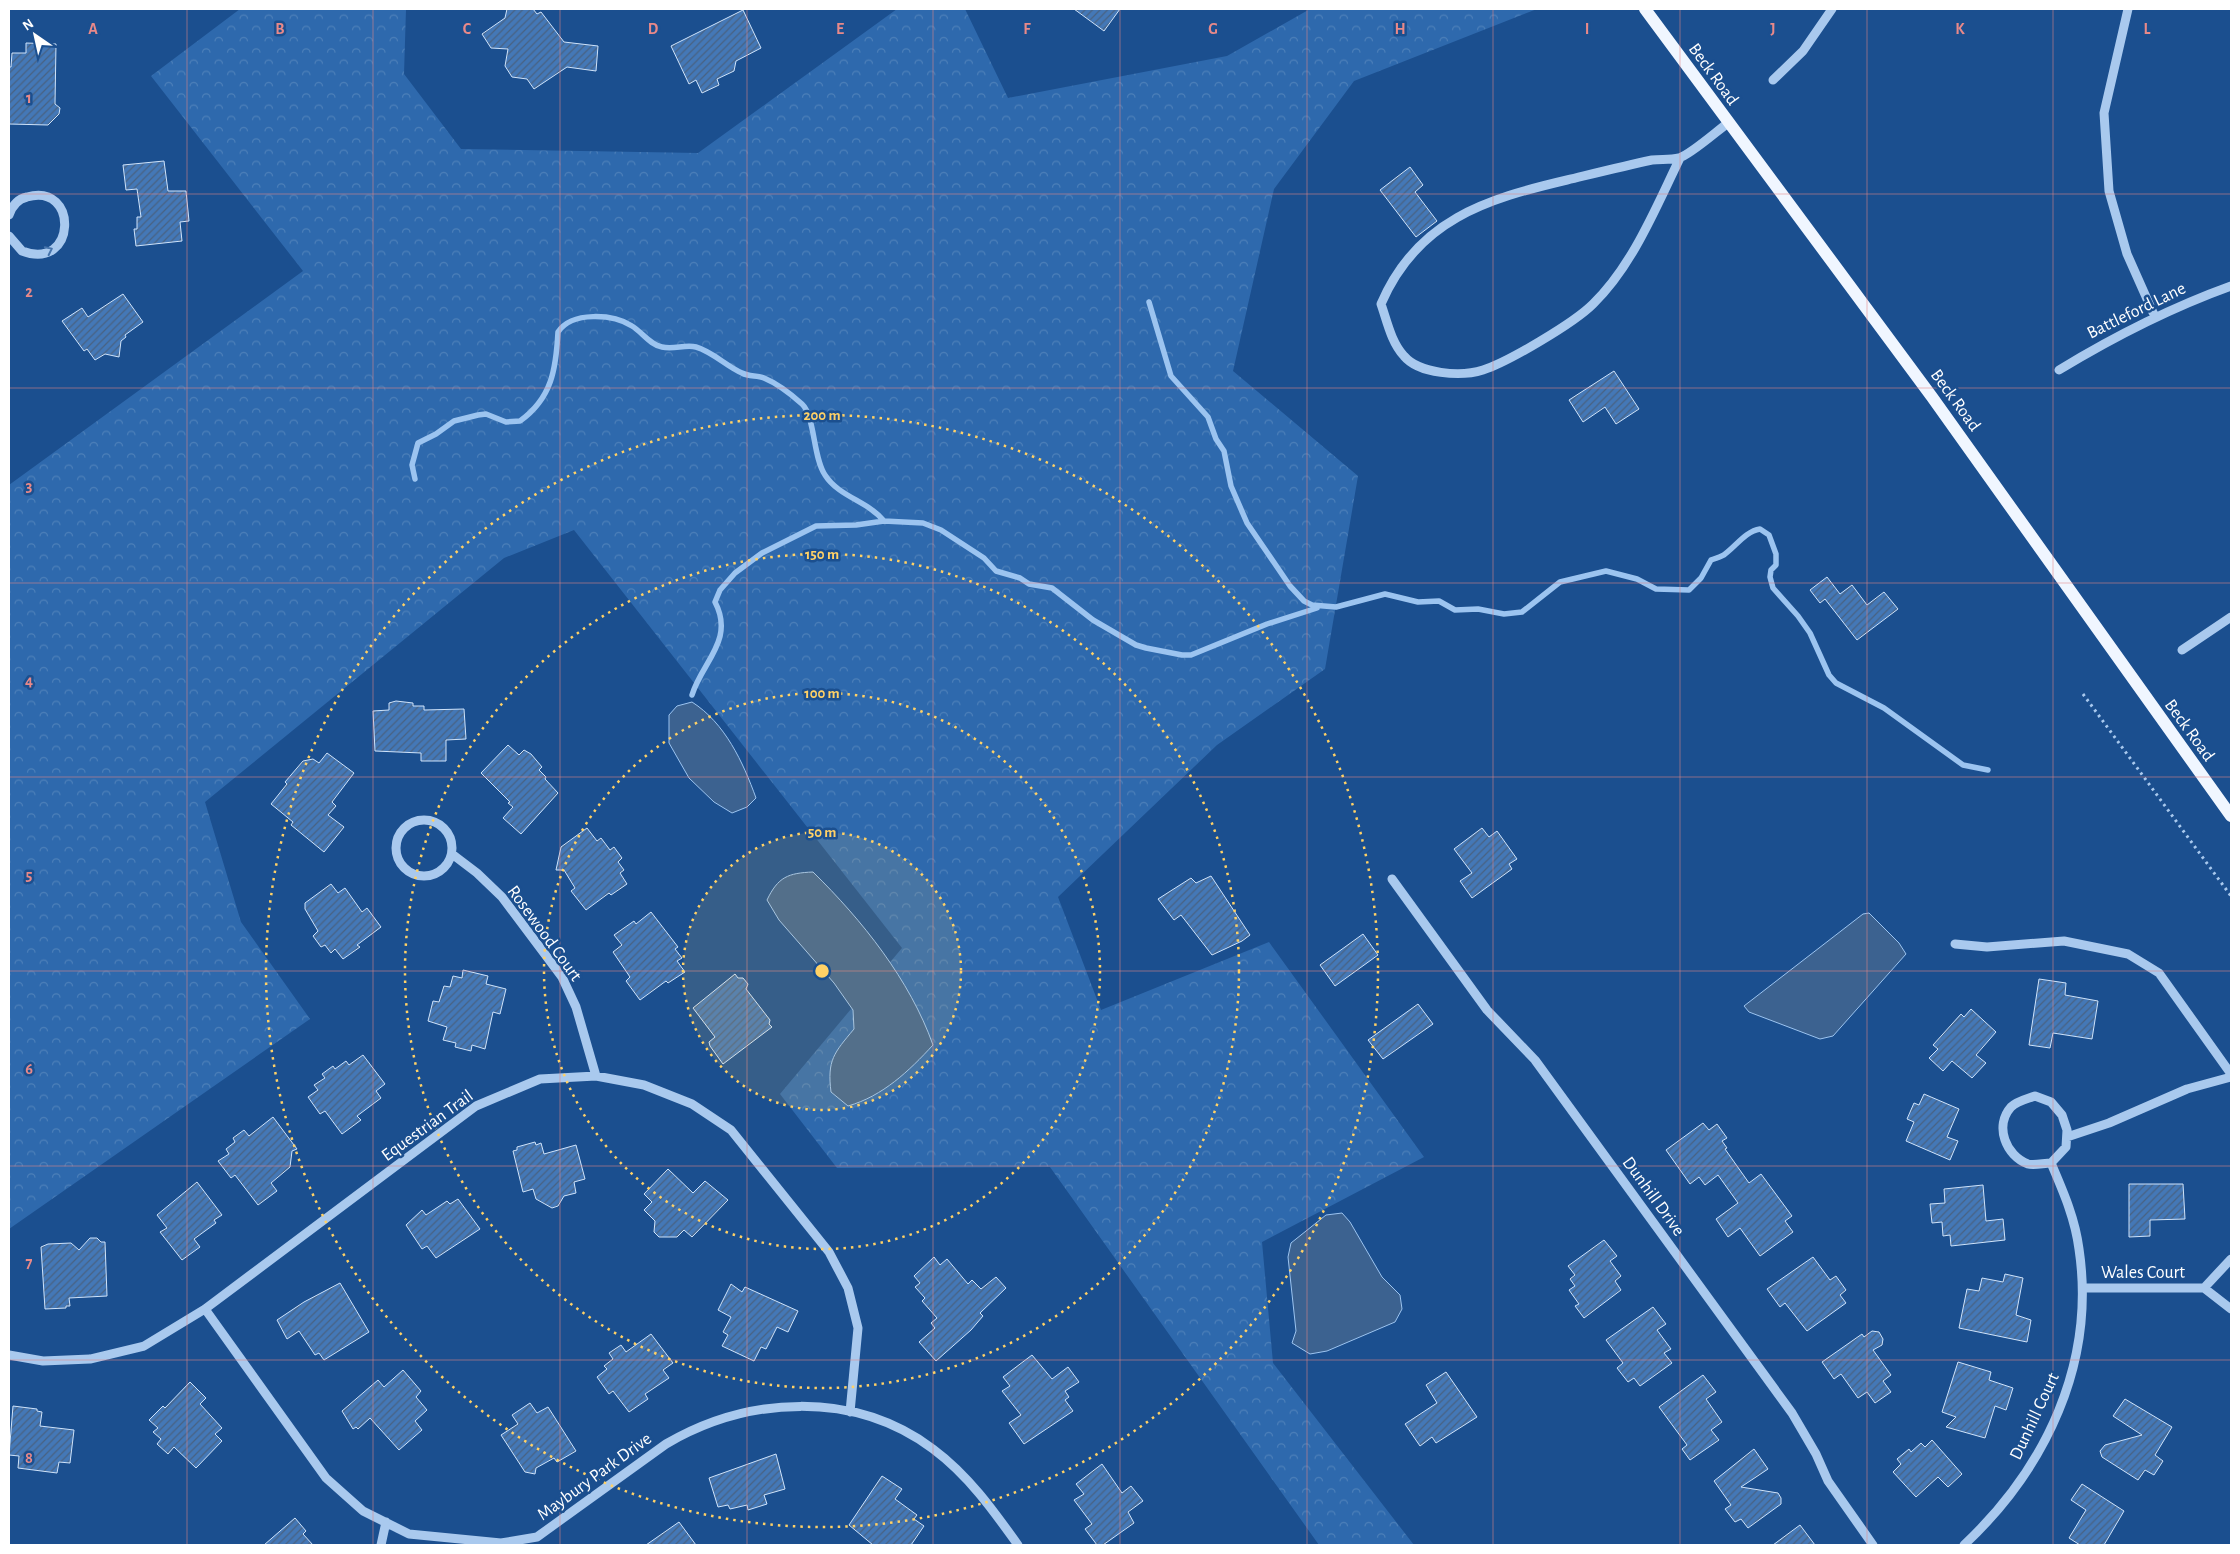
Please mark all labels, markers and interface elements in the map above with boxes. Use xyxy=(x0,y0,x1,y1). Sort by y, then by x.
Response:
north arrow xyxy=(10,10,60,60)
text: N xyxy=(20,17,36,34)
text: A xyxy=(88,21,98,37)
text: B xyxy=(275,21,285,37)
text: C xyxy=(463,21,472,37)
text: D xyxy=(648,21,659,37)
text: E xyxy=(836,21,844,37)
text: F xyxy=(1023,21,1031,37)
text: G xyxy=(1208,21,1218,37)
text: H xyxy=(1394,21,1406,37)
text: I xyxy=(1585,21,1589,37)
text: J xyxy=(1770,21,1776,37)
text: K xyxy=(1955,21,1965,37)
text: L xyxy=(2144,21,2151,37)
street label: Beck Road xyxy=(1685,40,1742,109)
text: 1 xyxy=(26,90,32,106)
one-way arrow xyxy=(43,246,52,256)
street label: Battleford Lane xyxy=(2084,279,2189,343)
text: 2 xyxy=(25,284,33,300)
street label: Beck Road xyxy=(1927,366,1984,435)
text: 200 m xyxy=(803,408,841,423)
text: 3 xyxy=(26,478,33,494)
text: 150 m xyxy=(805,547,839,562)
text: 4 xyxy=(25,673,33,689)
text: 100 m xyxy=(804,686,840,701)
street label: Beck Road xyxy=(2161,696,2218,765)
text: 50 m xyxy=(808,825,836,840)
text: 5 xyxy=(26,867,33,883)
street label: Rosewood Court xyxy=(504,882,585,985)
centre of rings xyxy=(813,962,831,980)
text: 6 xyxy=(25,1061,33,1077)
street label: Equestrian Trail xyxy=(379,1087,477,1165)
street label: Dunhill Drive xyxy=(1619,1154,1688,1239)
text: 7 xyxy=(26,1255,33,1271)
street label: Wales Court xyxy=(2101,1264,2185,1282)
street label: Dunhill Court xyxy=(2007,1370,2063,1463)
street label: Maybury Park Drive xyxy=(534,1429,655,1524)
text: 8 xyxy=(25,1450,33,1466)

